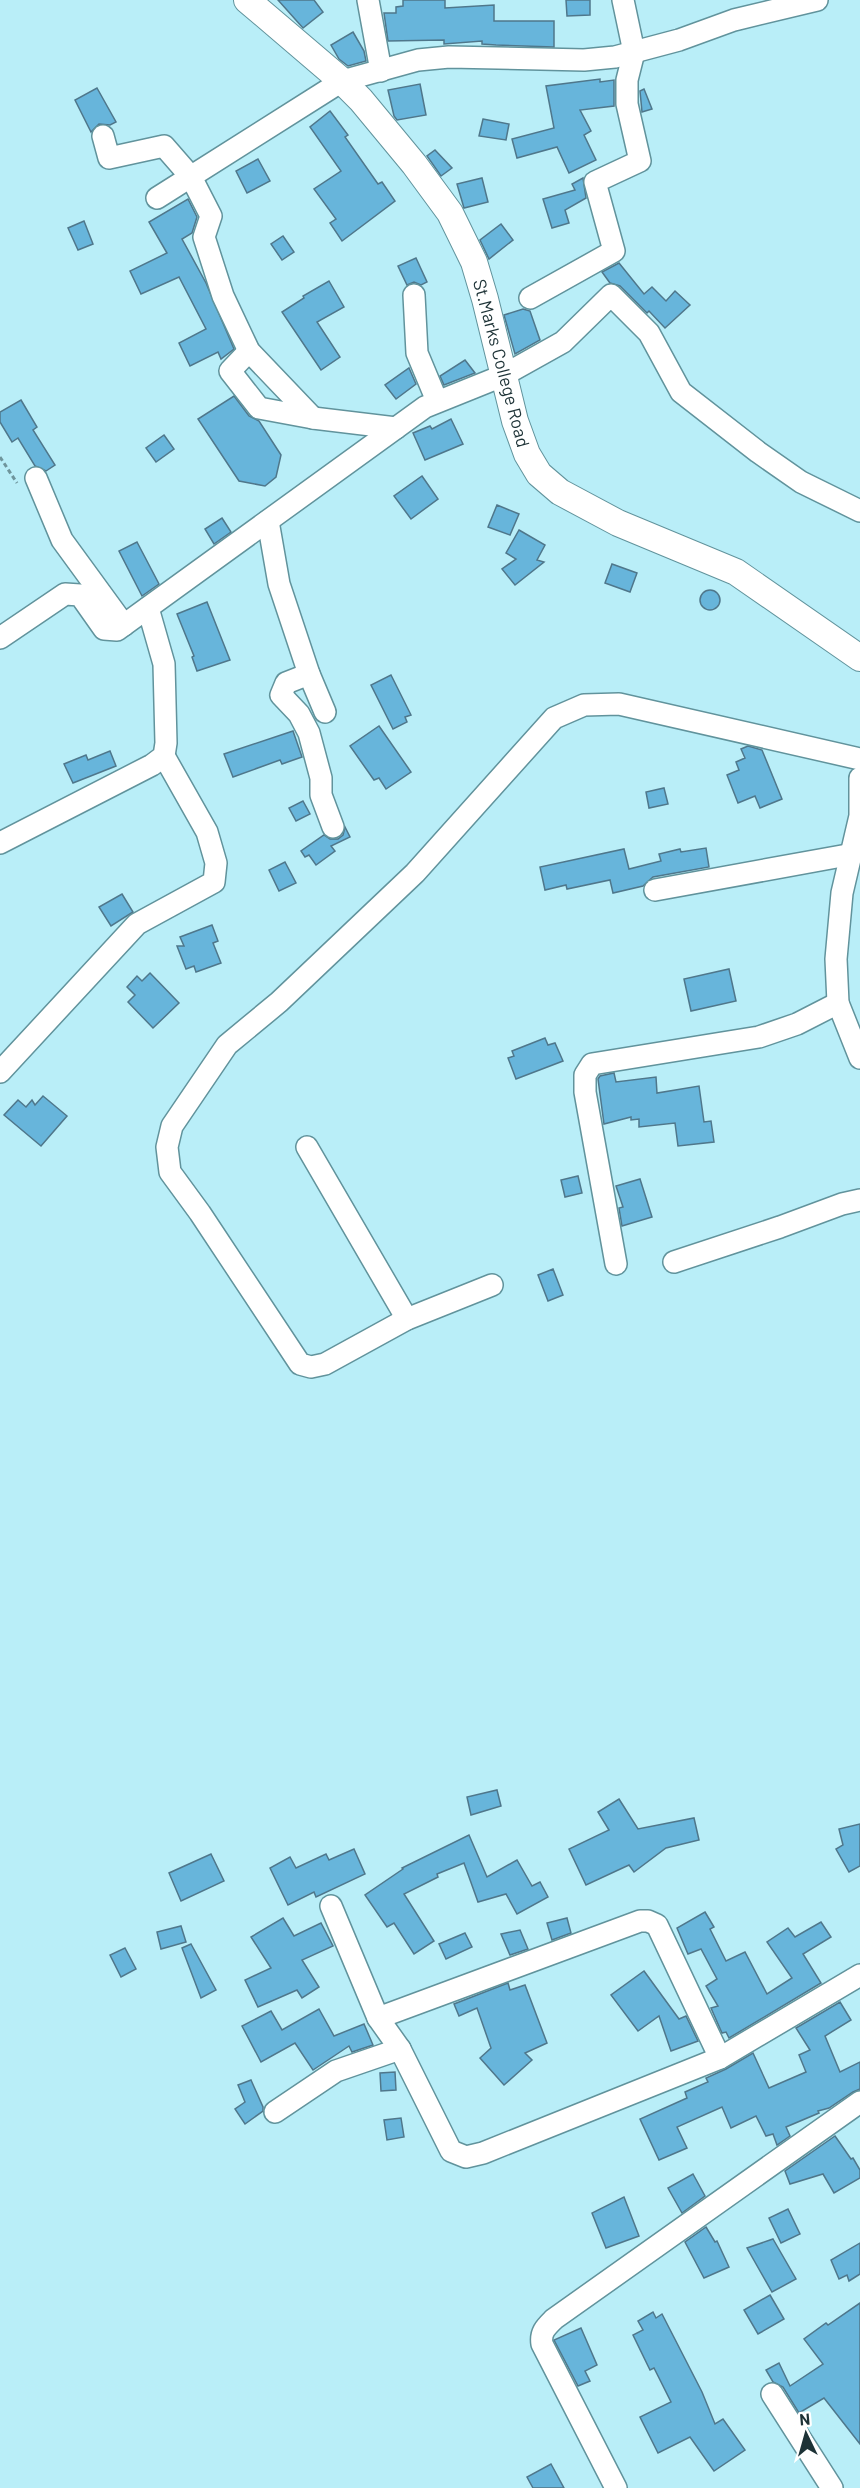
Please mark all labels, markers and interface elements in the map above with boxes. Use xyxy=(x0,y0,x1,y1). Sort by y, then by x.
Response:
street label: St.Marks College Road xyxy=(469,277,535,449)
north arrow xyxy=(776,2404,836,2464)
text: N xyxy=(799,2409,811,2428)

